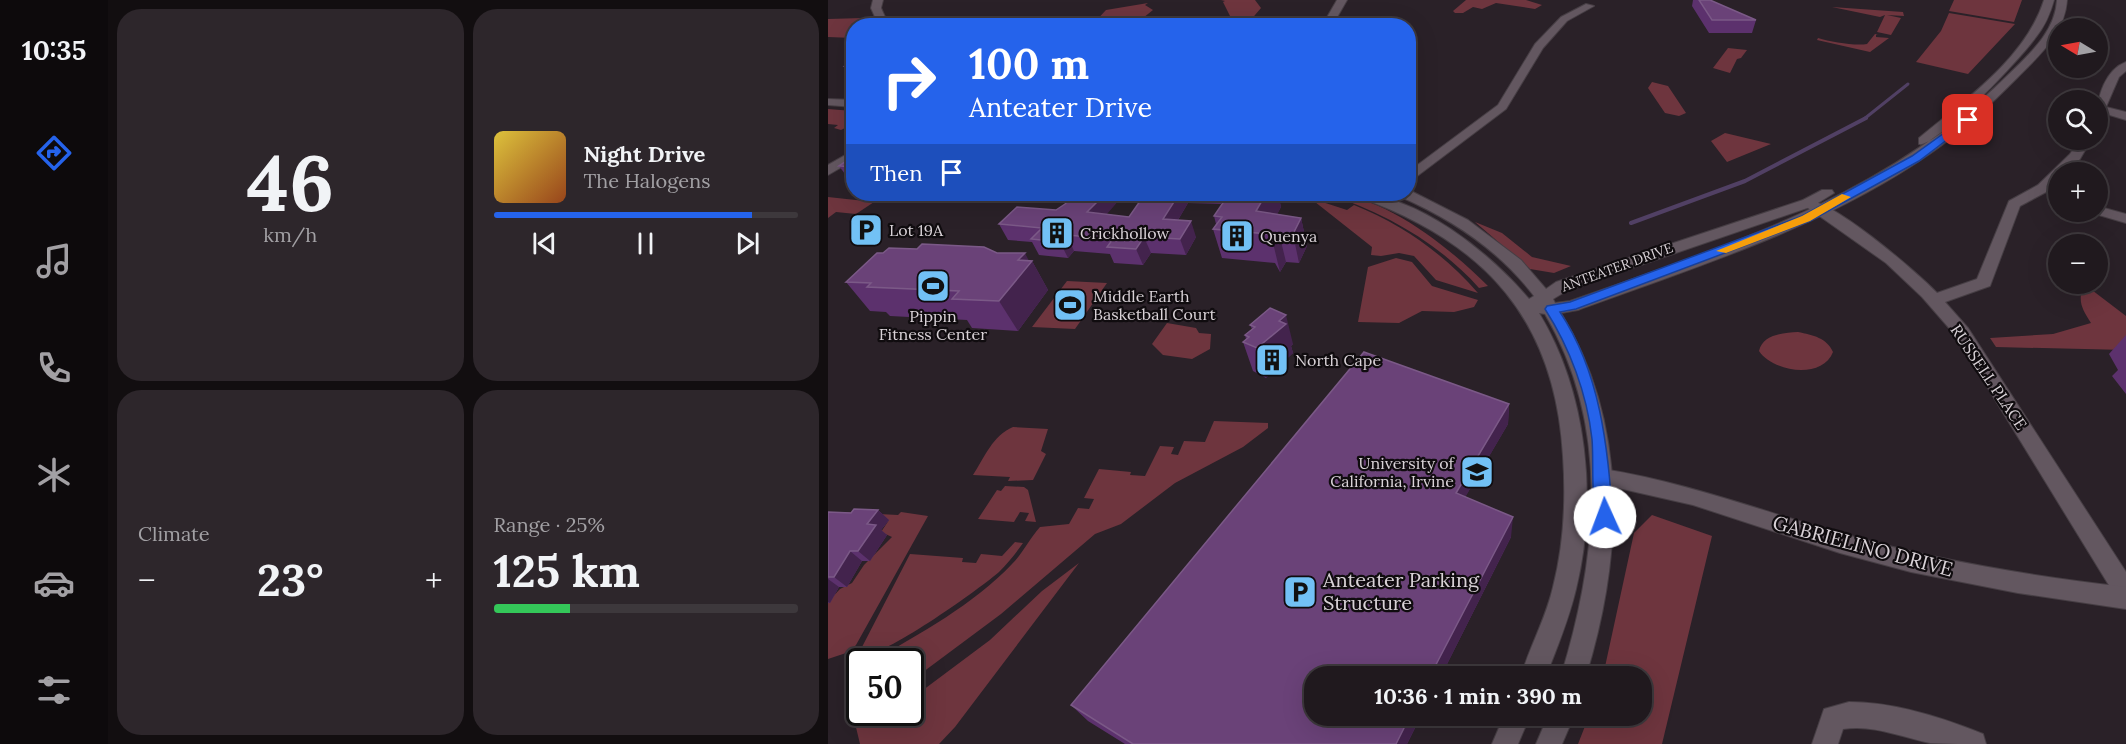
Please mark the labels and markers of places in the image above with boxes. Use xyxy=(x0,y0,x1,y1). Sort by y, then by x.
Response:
pin xyxy=(1942,94,1993,145)
parking icon: Lot 19A xyxy=(848,212,884,248)
building icon: Crickhollow xyxy=(1039,215,1075,251)
building icon: Quenya xyxy=(1219,218,1255,254)
place label: Lot 19A xyxy=(889,220,944,240)
place label: Crickhollow xyxy=(1080,223,1170,243)
place label: Quenya xyxy=(1260,226,1317,246)
sports icon: Pippin Fitness Center xyxy=(915,268,951,304)
place label: Middle Earth Basketball Court xyxy=(1093,286,1216,324)
sports icon: Middle Earth Basketball Court xyxy=(1052,287,1088,323)
place label: Pippin Fitness Center xyxy=(879,306,987,344)
building icon: North Cape xyxy=(1254,342,1290,378)
place label: North Cape xyxy=(1295,350,1381,370)
place label: University of California, Irvine xyxy=(1330,453,1456,491)
school or university icon: University of California, Irvine xyxy=(1459,454,1495,490)
place label: Anteater Parking Structure xyxy=(1322,567,1480,615)
parking icon: Anteater Parking Structure xyxy=(1282,574,1318,610)

